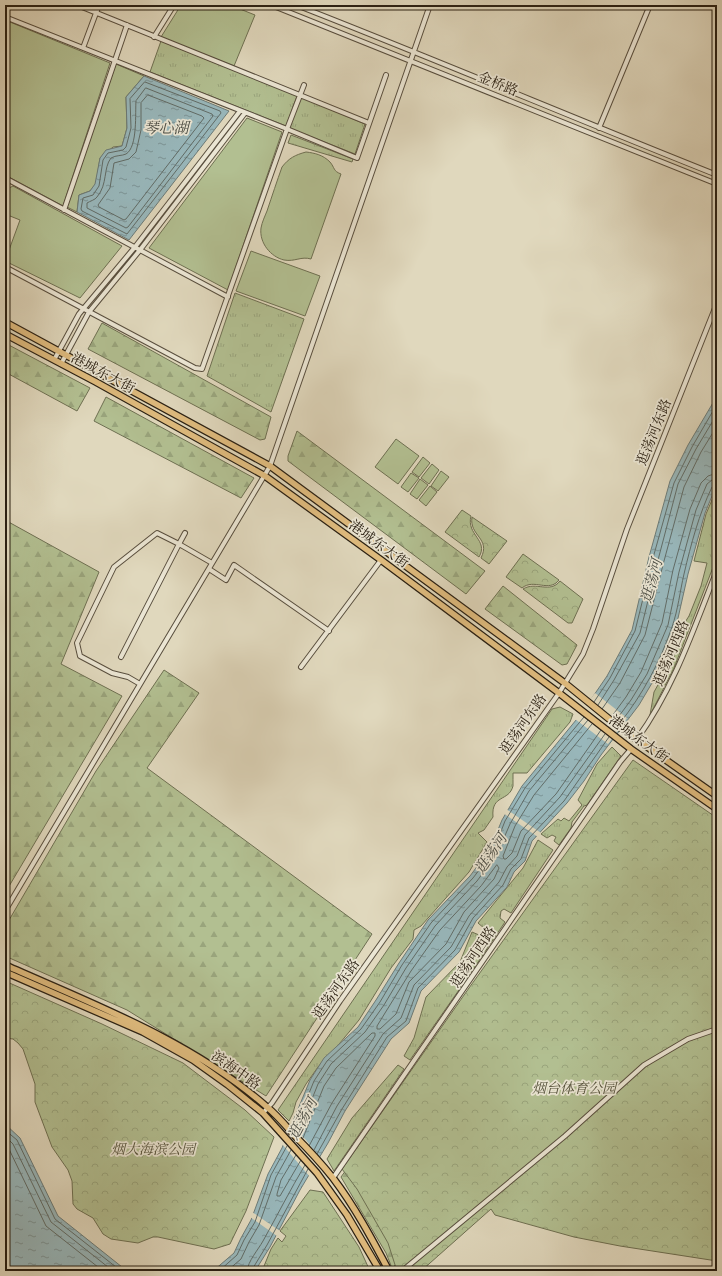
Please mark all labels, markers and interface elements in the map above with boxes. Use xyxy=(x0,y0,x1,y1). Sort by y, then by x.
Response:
street label: 金桥路 xyxy=(475,68,521,100)
water label: 琴心湖 xyxy=(143,119,191,138)
street label: 港城东大街 xyxy=(68,349,138,397)
street label: 逛荡河东路 xyxy=(633,396,675,468)
street label: 港城东大街 xyxy=(346,517,412,571)
water label: 逛荡河 xyxy=(637,554,668,605)
street label: 逛荡河西路 xyxy=(650,617,692,689)
street label: 逛荡河东路 xyxy=(496,690,550,758)
street label: 港城东大街 xyxy=(606,712,672,766)
water label: 逛荡河 xyxy=(471,828,513,878)
street label: 逛荡河西路 xyxy=(446,923,500,991)
street label: 逛荡河东路 xyxy=(309,955,363,1023)
street label: 滨海中路 xyxy=(208,1047,264,1093)
park label: 烟台体育公园 xyxy=(532,1080,618,1097)
water label: 逛荡河 xyxy=(284,1092,323,1143)
park label: 烟大海滨公园 xyxy=(111,1141,197,1158)

